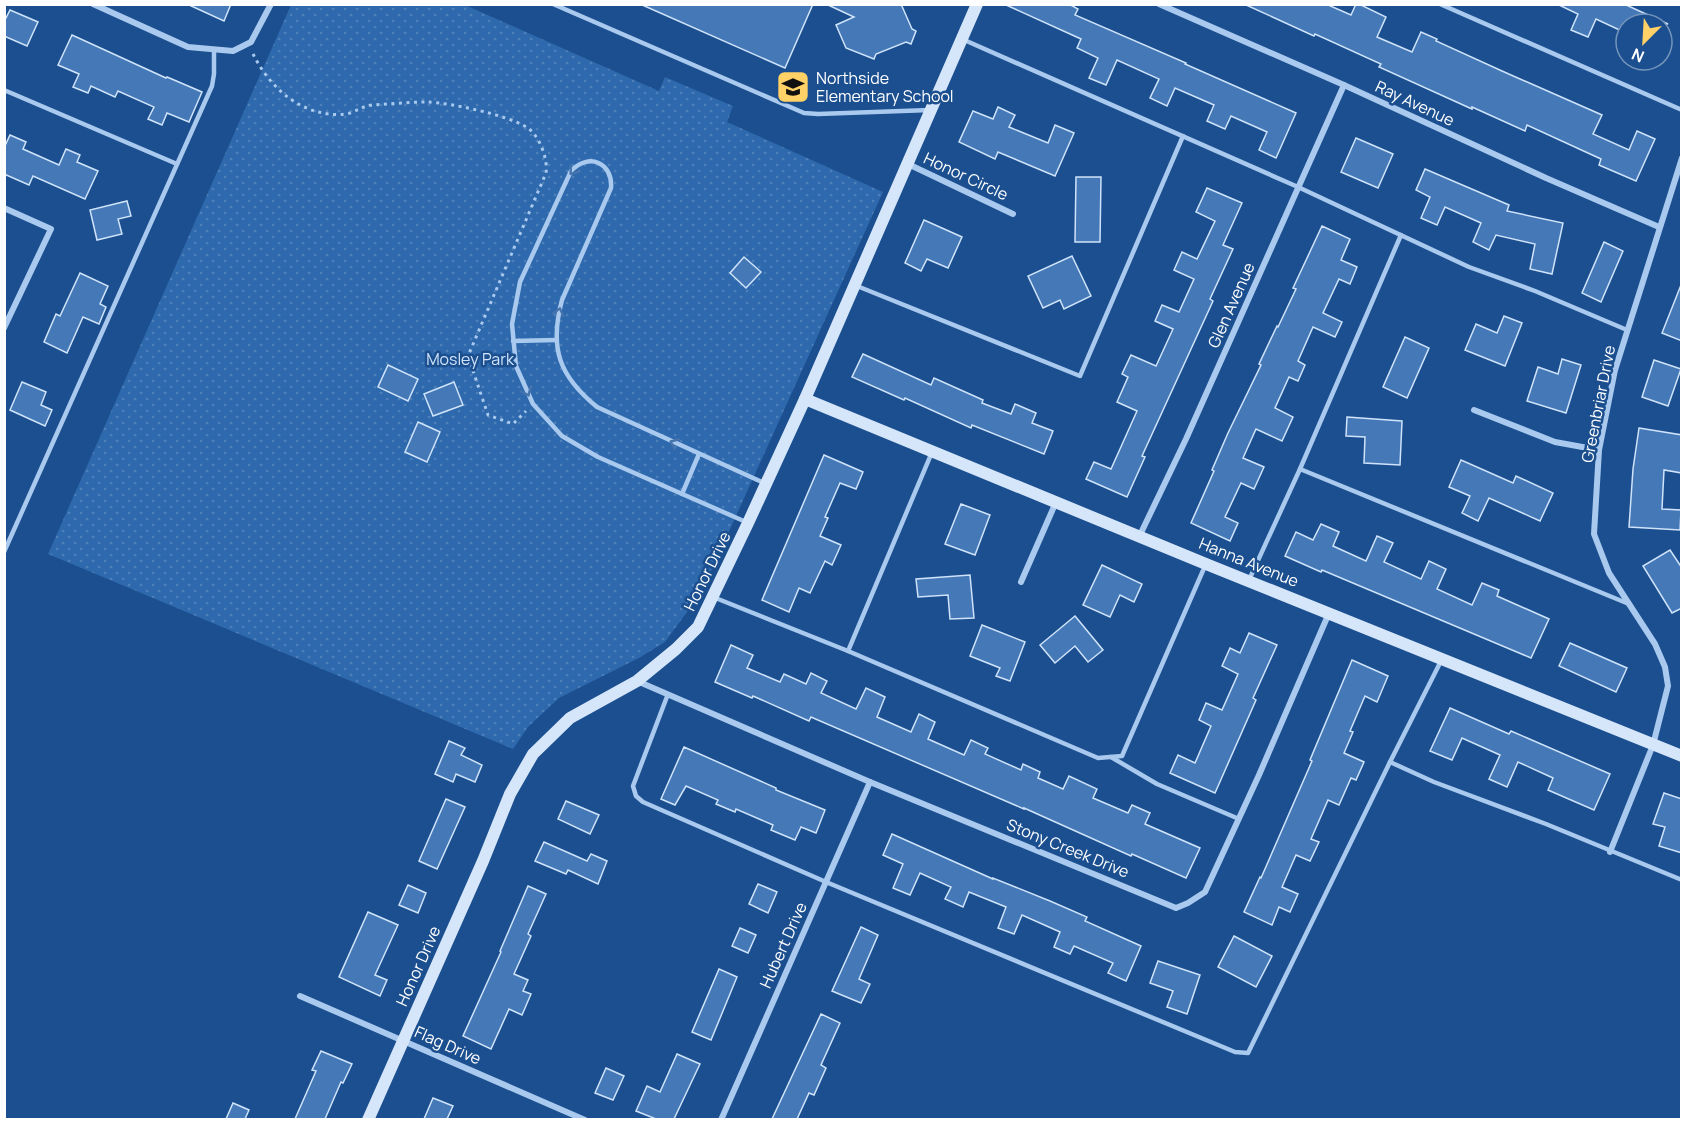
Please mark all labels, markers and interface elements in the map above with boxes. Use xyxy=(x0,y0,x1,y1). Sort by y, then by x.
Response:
north arrow xyxy=(1614,12,1674,72)
text: N xyxy=(1628,43,1648,68)
place label: Northside Elementary School xyxy=(816,67,954,107)
school or university icon: Northside Elementary School xyxy=(775,69,811,105)
street label: Ray Avenue xyxy=(1372,75,1458,131)
street label: Honor Circle xyxy=(920,147,1012,205)
one-way arrow xyxy=(570,165,581,176)
street label: Glen Avenue xyxy=(1202,259,1260,351)
one-way arrow xyxy=(552,307,565,317)
street label: Greenbriar Drive xyxy=(1576,343,1620,465)
park label: Mosley Park xyxy=(426,348,515,370)
one-way arrow xyxy=(520,386,532,397)
one-way arrow xyxy=(670,438,681,450)
street label: Honor Drive xyxy=(678,528,736,614)
street label: Hanna Avenue xyxy=(1196,532,1302,592)
street label: Stony Creek Drive xyxy=(1003,813,1133,883)
street label: Hubert Drive xyxy=(754,898,812,992)
street label: Honor Drive xyxy=(391,922,445,1010)
street label: Flag Drive xyxy=(411,1021,485,1069)

